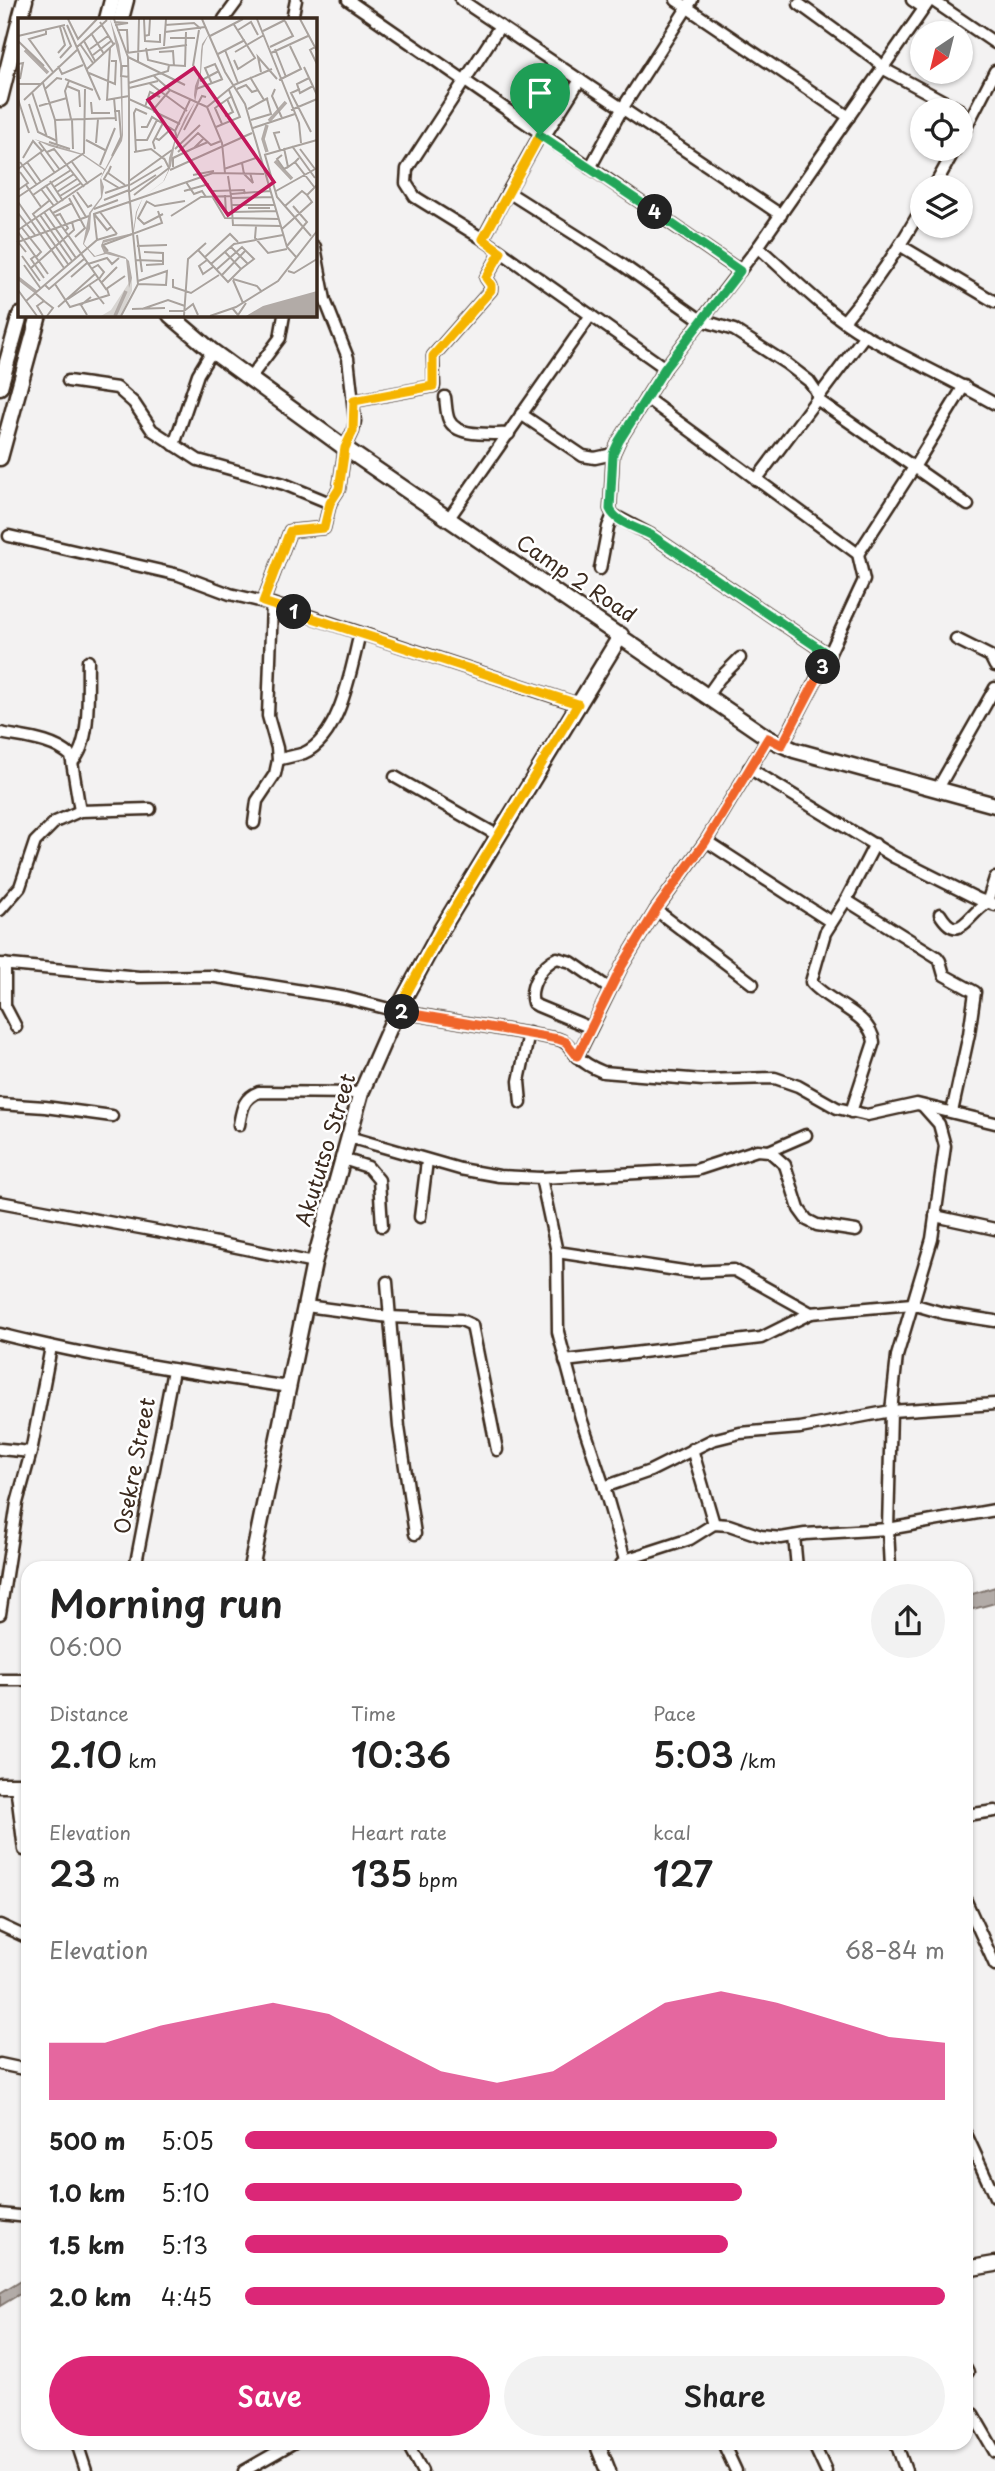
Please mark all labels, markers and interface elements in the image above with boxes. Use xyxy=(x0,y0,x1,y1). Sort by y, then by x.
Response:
inset map xyxy=(18,18,317,317)
north arrow xyxy=(910,21,973,84)
map controls xyxy=(910,21,973,238)
pin xyxy=(510,63,570,135)
icon: arrive xyxy=(521,74,559,112)
button: locate xyxy=(910,98,973,161)
button: layers xyxy=(910,175,973,238)
pin: 4 xyxy=(638,194,672,230)
text: 4 xyxy=(648,197,661,225)
street label: Camp 2 Road xyxy=(510,525,644,630)
pin: 1 xyxy=(276,594,312,630)
text: 1 xyxy=(289,597,298,625)
pin: 3 xyxy=(806,650,840,684)
text: 3 xyxy=(816,652,829,680)
pin: 2 xyxy=(384,995,420,1030)
text: 2 xyxy=(395,997,408,1025)
street label: Akututso Street xyxy=(286,1069,363,1230)
street label: Osekre Street xyxy=(104,1395,162,1537)
text: Morning run xyxy=(49,1574,283,1631)
button: share xyxy=(871,1584,945,1658)
text: 06:00 xyxy=(49,1629,122,1664)
text: Distance xyxy=(49,1699,129,1727)
text: Time xyxy=(351,1699,396,1727)
text: Pace xyxy=(653,1699,696,1727)
text: 2.10 xyxy=(49,1727,122,1780)
text: 10:36 xyxy=(351,1727,451,1780)
text: 5:03 xyxy=(653,1727,734,1780)
text: km xyxy=(122,1746,157,1774)
text: /km xyxy=(734,1746,776,1774)
text: Elevation xyxy=(49,1818,131,1846)
text: Heart rate xyxy=(351,1818,447,1846)
text: kcal xyxy=(653,1818,691,1846)
text: 23 xyxy=(49,1846,96,1899)
text: 135 xyxy=(351,1846,412,1899)
text: 127 xyxy=(653,1846,713,1899)
text: m xyxy=(96,1865,120,1893)
text: bpm xyxy=(412,1865,458,1893)
text: Elevation xyxy=(49,1932,148,1967)
text: 68–84 m xyxy=(845,1932,945,1967)
text: 500 m xyxy=(49,2123,126,2158)
text: 5:05 xyxy=(161,2123,214,2158)
text: 1.0 km xyxy=(49,2175,126,2210)
text: 5:10 xyxy=(161,2175,209,2210)
text: 1.5 km xyxy=(49,2227,125,2262)
text: 5:13 xyxy=(161,2227,208,2262)
text: 2.0 km xyxy=(49,2279,131,2314)
text: 4:45 xyxy=(161,2279,212,2314)
button: Save xyxy=(49,2356,490,2436)
button: Share xyxy=(504,2356,945,2436)

